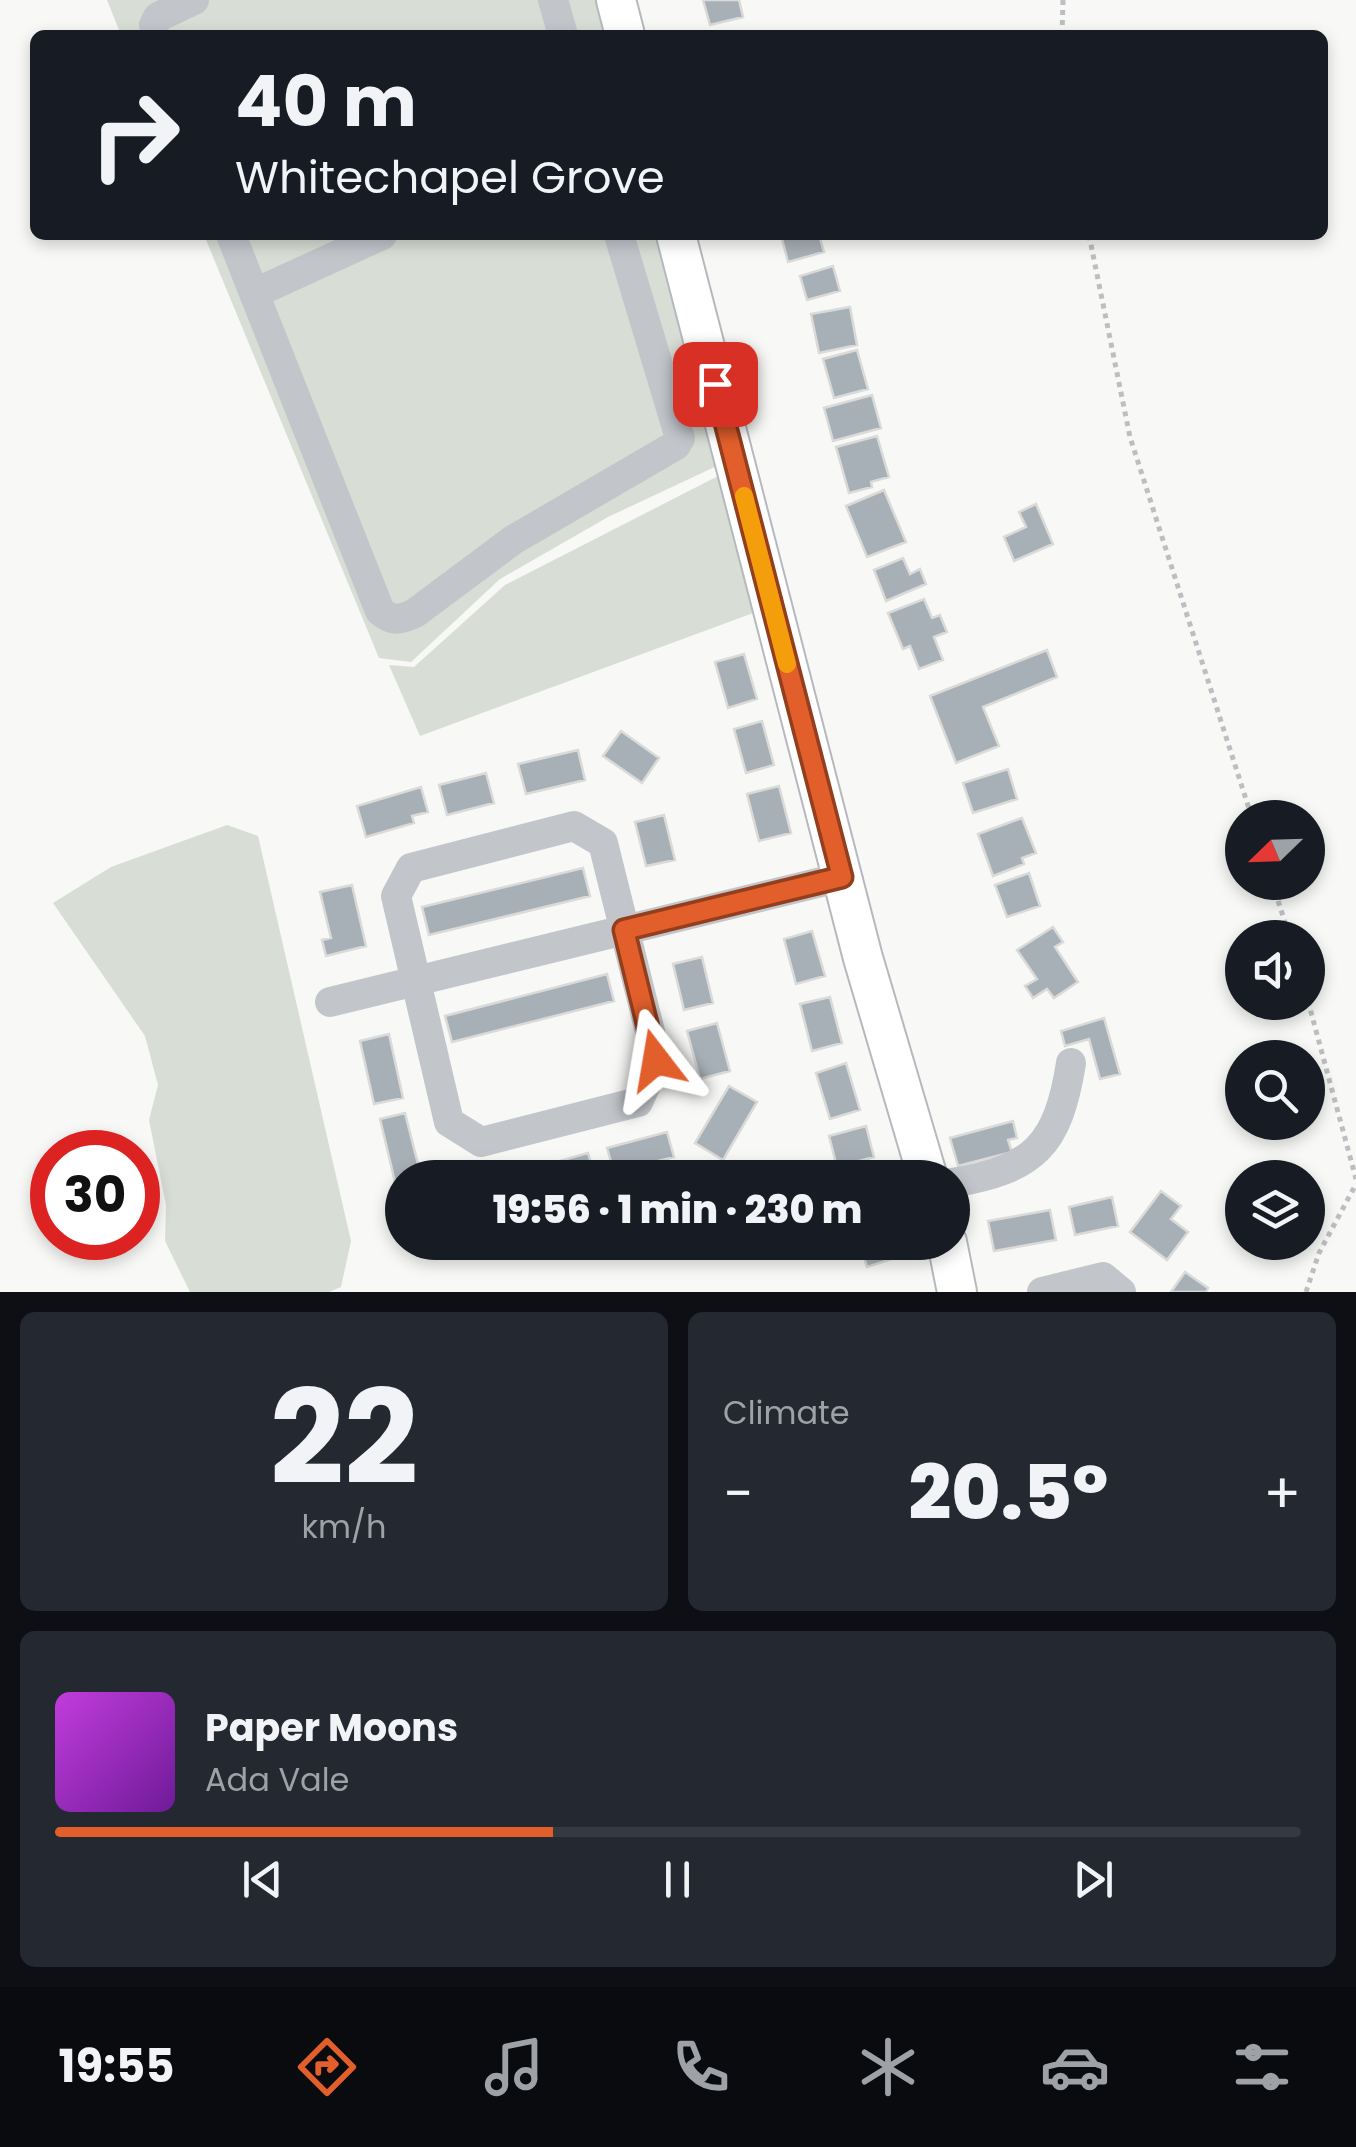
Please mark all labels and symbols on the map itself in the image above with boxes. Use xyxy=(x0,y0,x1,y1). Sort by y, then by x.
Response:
pin xyxy=(673,342,758,427)
north arrow xyxy=(1225,800,1325,900)
position arrow xyxy=(604,1008,708,1112)
speed limit sign: 30 xyxy=(30,1130,160,1260)

